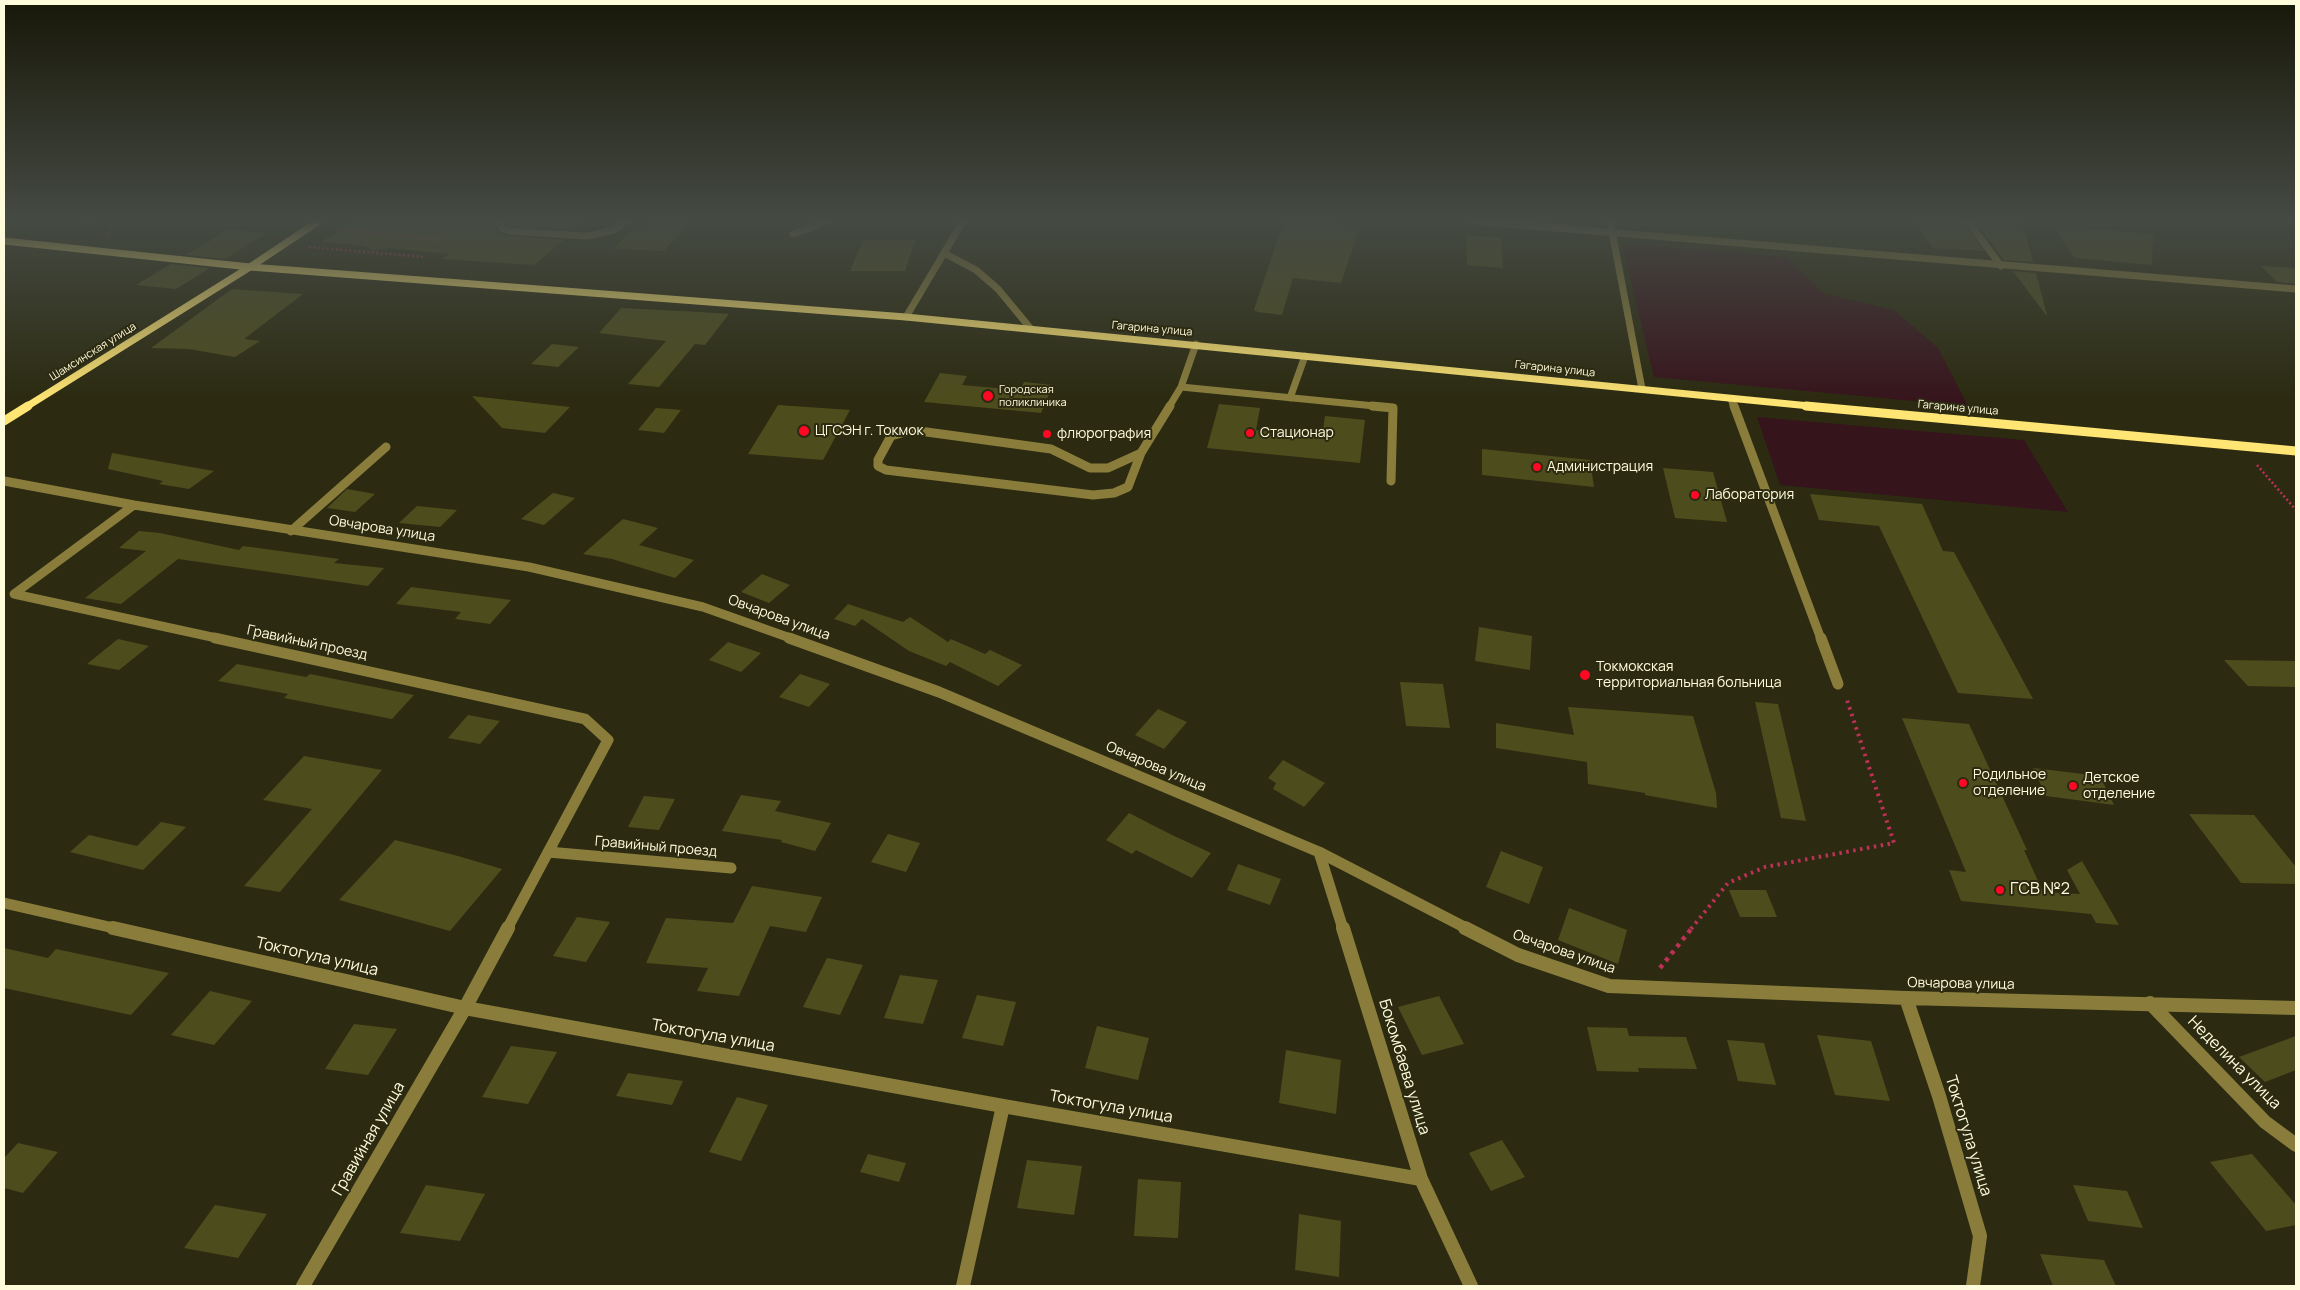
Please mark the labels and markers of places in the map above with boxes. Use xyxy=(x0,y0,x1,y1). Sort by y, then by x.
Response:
place label: Городская поликлиника xyxy=(999,383,1067,409)
marker: Городская поликлиника xyxy=(981,389,995,403)
place label: ЦГСЭН г. Токмок xyxy=(815,423,923,439)
marker: ЦГСЭН г. Токмок xyxy=(797,424,811,438)
place label: Cтационар xyxy=(1260,425,1334,441)
place label: флюрография xyxy=(1057,426,1151,442)
marker: Cтационар xyxy=(1244,427,1256,439)
marker: флюрография xyxy=(1041,428,1053,440)
place label: Администрация xyxy=(1547,459,1653,475)
marker: Администрация xyxy=(1531,461,1543,473)
place label: Лаборатория xyxy=(1705,487,1794,503)
marker: Лаборатория xyxy=(1689,489,1701,501)
place label: Токмокская территориальная больница xyxy=(1596,659,1781,692)
marker: Токмокская территориальная больница xyxy=(1578,668,1592,682)
place label: Родильное отделение xyxy=(1973,767,2046,800)
place label: Детское отделение xyxy=(2083,770,2155,802)
marker: Родильное отделение xyxy=(1957,777,1969,789)
marker: Детское отделение xyxy=(2067,780,2079,792)
place label: ГСВ №2 xyxy=(2010,880,2070,900)
marker: ГСВ №2 xyxy=(1994,884,2006,896)

